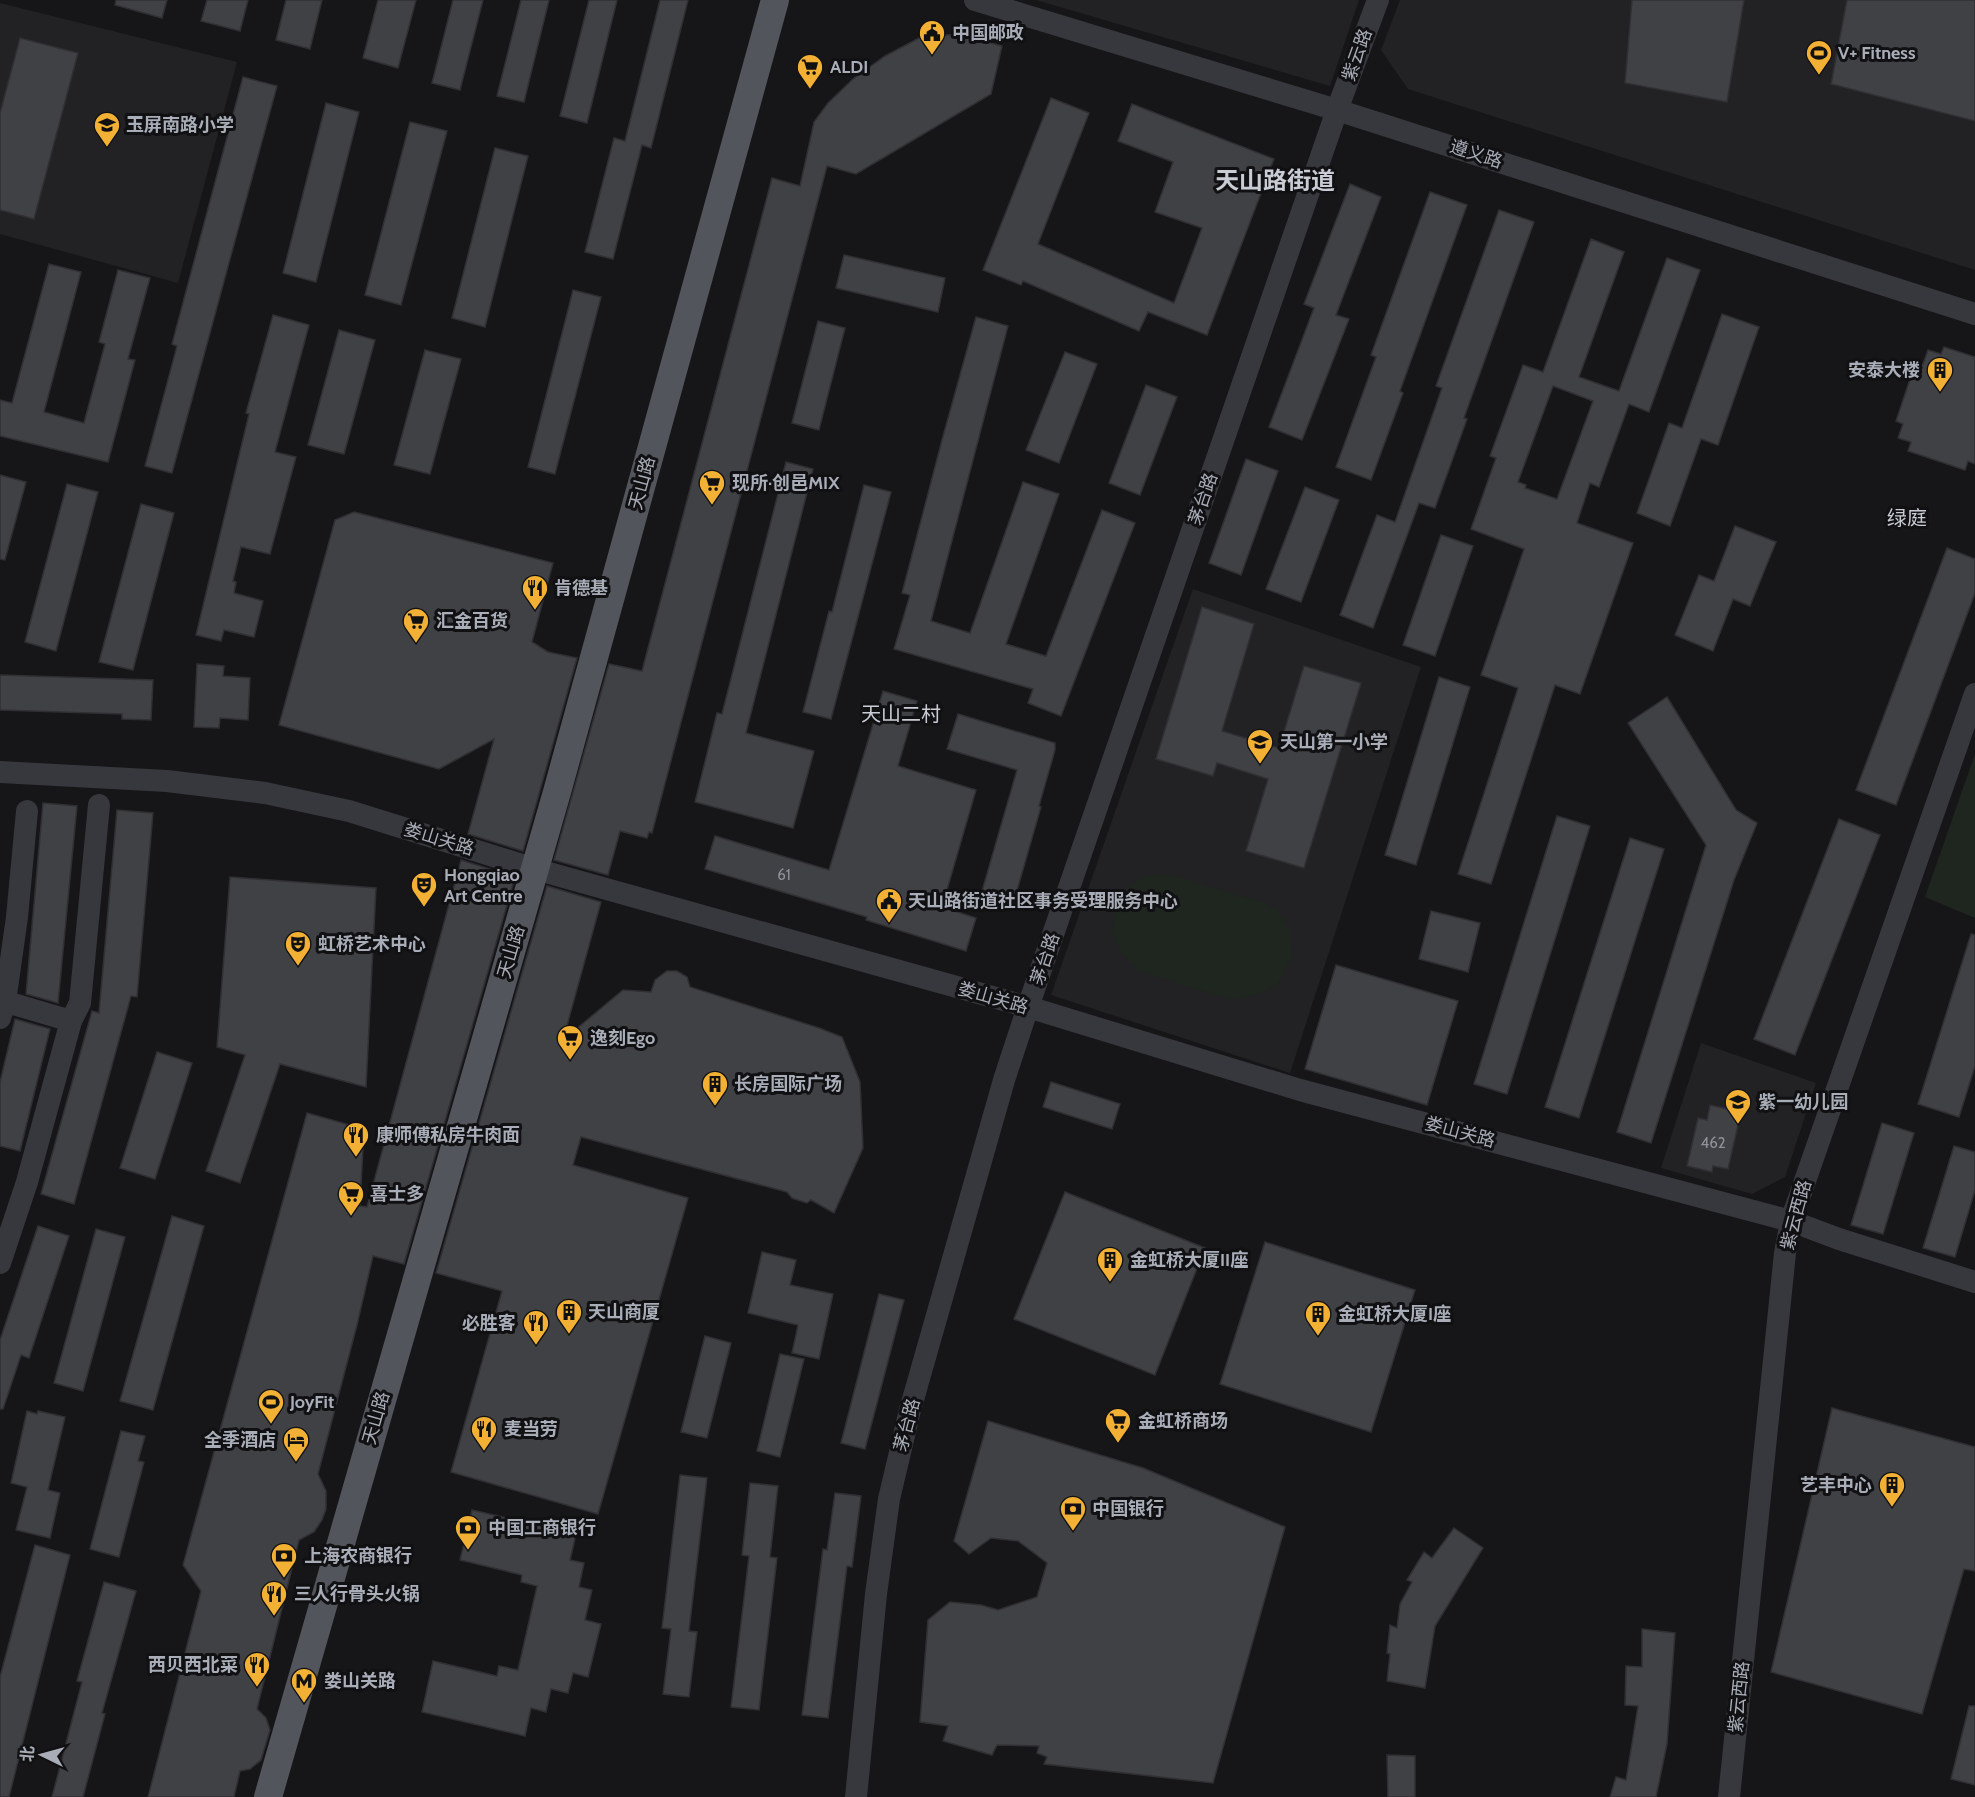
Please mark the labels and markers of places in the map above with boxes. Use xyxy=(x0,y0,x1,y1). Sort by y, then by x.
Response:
public building icon: 中国邮政 xyxy=(917,18,947,56)
place label: 中国邮政 xyxy=(952,22,1024,44)
sports icon: V+ Fitness xyxy=(1804,38,1834,76)
place label: V+ Fitness xyxy=(1838,42,1916,64)
supermarket icon: ALDI xyxy=(795,52,825,90)
place label: ALDI xyxy=(830,56,868,78)
school or university icon: 玉屏南路小学 xyxy=(92,110,122,148)
place label: 玉屏南路小学 xyxy=(126,114,234,136)
building icon: 安泰大楼 xyxy=(1925,355,1955,393)
place label: 安泰大楼 xyxy=(1848,359,1920,381)
supermarket icon: 现所·创邑MIX xyxy=(697,468,727,506)
place label: 现所·创邑MIX xyxy=(732,472,840,494)
restaurant icon: 肯德基 xyxy=(520,573,550,611)
place label: 肯德基 xyxy=(554,577,608,599)
supermarket icon: 汇金百货 xyxy=(401,606,431,644)
place label: 汇金百货 xyxy=(436,610,508,632)
school or university icon: 天山第一小学 xyxy=(1245,727,1275,765)
place label: 天山第一小学 xyxy=(1280,731,1388,753)
place label: Hongqiao Art Centre xyxy=(444,864,523,907)
theatre icon: Hongqiao Art Centre xyxy=(409,870,439,908)
public building icon: 天山路街道社区事务受理服务中心 xyxy=(874,886,904,924)
place label: 天山路街道社区事务受理服务中心 xyxy=(908,890,1178,912)
theatre icon: 虹桥艺术中心 xyxy=(283,929,313,967)
place label: 虹桥艺术中心 xyxy=(318,933,426,955)
supermarket icon: 逸刻Ego xyxy=(555,1023,585,1061)
place label: 逸刻Ego xyxy=(590,1027,655,1049)
building icon: 长房国际广场 xyxy=(700,1069,730,1107)
place label: 长房国际广场 xyxy=(734,1073,842,1095)
school or university icon: 紫一幼儿园 xyxy=(1723,1087,1753,1125)
place label: 紫一幼儿园 xyxy=(1758,1091,1848,1113)
restaurant icon: 康师傅私房牛肉面 xyxy=(341,1120,371,1158)
place label: 康师傅私房牛肉面 xyxy=(376,1124,520,1146)
supermarket icon: 喜士多 xyxy=(336,1179,366,1217)
place label: 喜士多 xyxy=(370,1183,424,1205)
building icon: 金虹桥大厦II座 xyxy=(1095,1245,1125,1283)
place label: 金虹桥大厦II座 xyxy=(1130,1249,1248,1271)
building icon: 天山商厦 xyxy=(554,1297,584,1335)
building icon: 金虹桥大厦I座 xyxy=(1303,1299,1333,1337)
place label: 天山商厦 xyxy=(588,1301,660,1323)
place label: 金虹桥大厦I座 xyxy=(1338,1303,1451,1325)
restaurant icon: 必胜客 xyxy=(521,1308,551,1346)
place label: 必胜客 xyxy=(462,1312,516,1334)
sports icon: JoyFit xyxy=(256,1387,286,1425)
place label: JoyFit xyxy=(289,1391,334,1413)
supermarket icon: 金虹桥商场 xyxy=(1103,1406,1133,1444)
place label: 金虹桥商场 xyxy=(1138,1410,1228,1432)
restaurant icon: 麦当劳 xyxy=(469,1414,499,1452)
place label: 麦当劳 xyxy=(504,1418,558,1440)
hotel icon: 全季酒店 xyxy=(281,1425,311,1463)
place label: 全季酒店 xyxy=(204,1429,276,1451)
building icon: 艺丰中心 xyxy=(1877,1470,1907,1508)
place label: 艺丰中心 xyxy=(1800,1474,1872,1496)
bank icon: 中国银行 xyxy=(1058,1494,1088,1532)
place label: 中国银行 xyxy=(1092,1498,1164,1520)
bank icon: 中国工商银行 xyxy=(453,1513,483,1551)
place label: 中国工商银行 xyxy=(488,1517,596,1539)
bank icon: 上海农商银行 xyxy=(269,1541,299,1579)
place label: 上海农商银行 xyxy=(304,1545,412,1567)
restaurant icon: 三人行骨头火锅 xyxy=(259,1579,289,1617)
place label: 三人行骨头火锅 xyxy=(294,1583,420,1605)
restaurant icon: 西贝西北菜 xyxy=(242,1650,272,1688)
place label: 西贝西北菜 xyxy=(148,1654,238,1676)
metro station icon: 娄山关路 xyxy=(289,1666,319,1704)
place label: 娄山关路 xyxy=(324,1670,396,1692)

